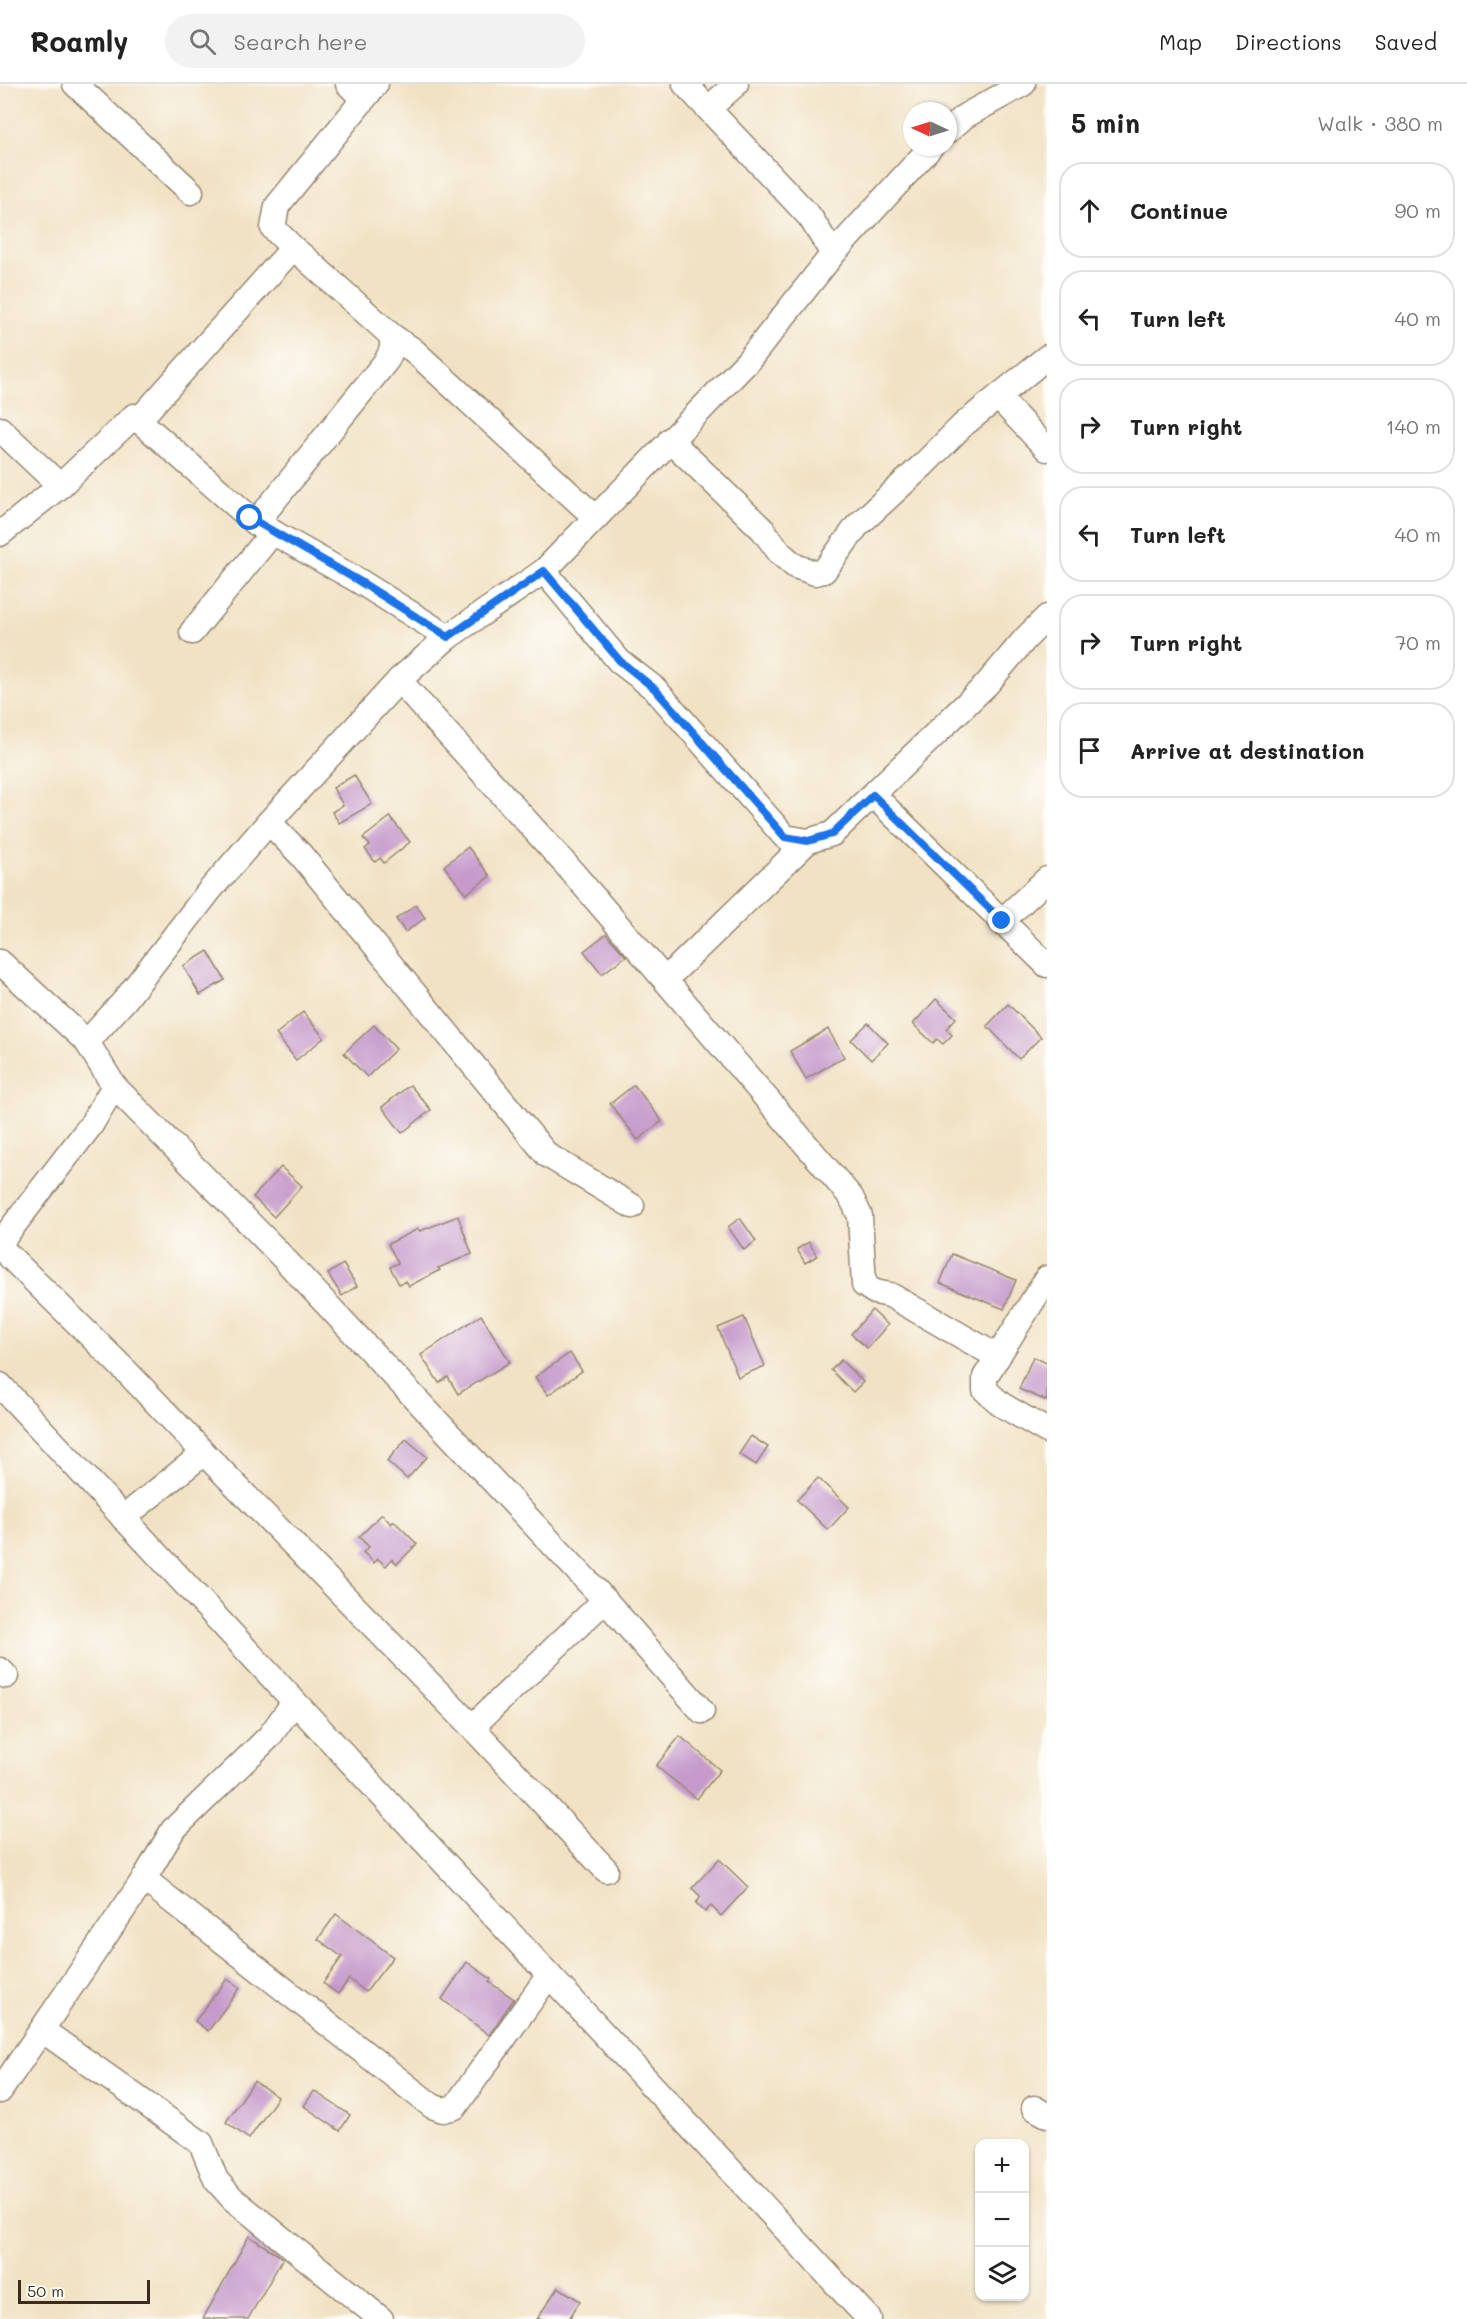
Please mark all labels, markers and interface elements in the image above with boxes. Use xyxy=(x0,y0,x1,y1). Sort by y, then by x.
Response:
search box xyxy=(165,14,585,68)
text: Roamly xyxy=(30,23,129,59)
icon: search xyxy=(186,25,219,58)
text: Search here xyxy=(234,27,367,56)
text: Map xyxy=(1159,28,1202,55)
text: Directions xyxy=(1235,28,1342,55)
text: Saved xyxy=(1375,28,1437,55)
north arrow xyxy=(903,102,957,156)
text: 5 min xyxy=(1071,106,1140,140)
text: Walk · 380 m xyxy=(1317,110,1443,136)
icon: ahead xyxy=(1073,194,1106,227)
text: Continue xyxy=(1130,196,1228,225)
text: 90 m xyxy=(1395,197,1441,223)
icon: left xyxy=(1073,302,1106,335)
text: Turn left xyxy=(1130,304,1226,333)
text: 40 m xyxy=(1395,305,1441,331)
icon: right xyxy=(1073,410,1106,443)
text: Turn right xyxy=(1130,412,1242,441)
text: 140 m xyxy=(1386,413,1441,439)
route start xyxy=(236,504,262,530)
icon: left xyxy=(1073,518,1106,551)
text: Turn left xyxy=(1130,520,1226,549)
text: 40 m xyxy=(1395,521,1441,547)
icon: right xyxy=(1073,626,1106,659)
text: Turn right xyxy=(1130,628,1242,657)
text: 70 m xyxy=(1395,629,1441,655)
icon: arrive xyxy=(1073,734,1106,767)
text: Arrive at destination xyxy=(1130,736,1365,765)
route end xyxy=(988,907,1014,933)
map controls xyxy=(975,2139,1029,2301)
button: + xyxy=(975,2139,1029,2193)
button: − xyxy=(975,2193,1029,2247)
button: layers xyxy=(975,2247,1029,2301)
scale bar xyxy=(18,2277,150,2304)
text: 50 m xyxy=(27,2280,64,2301)

